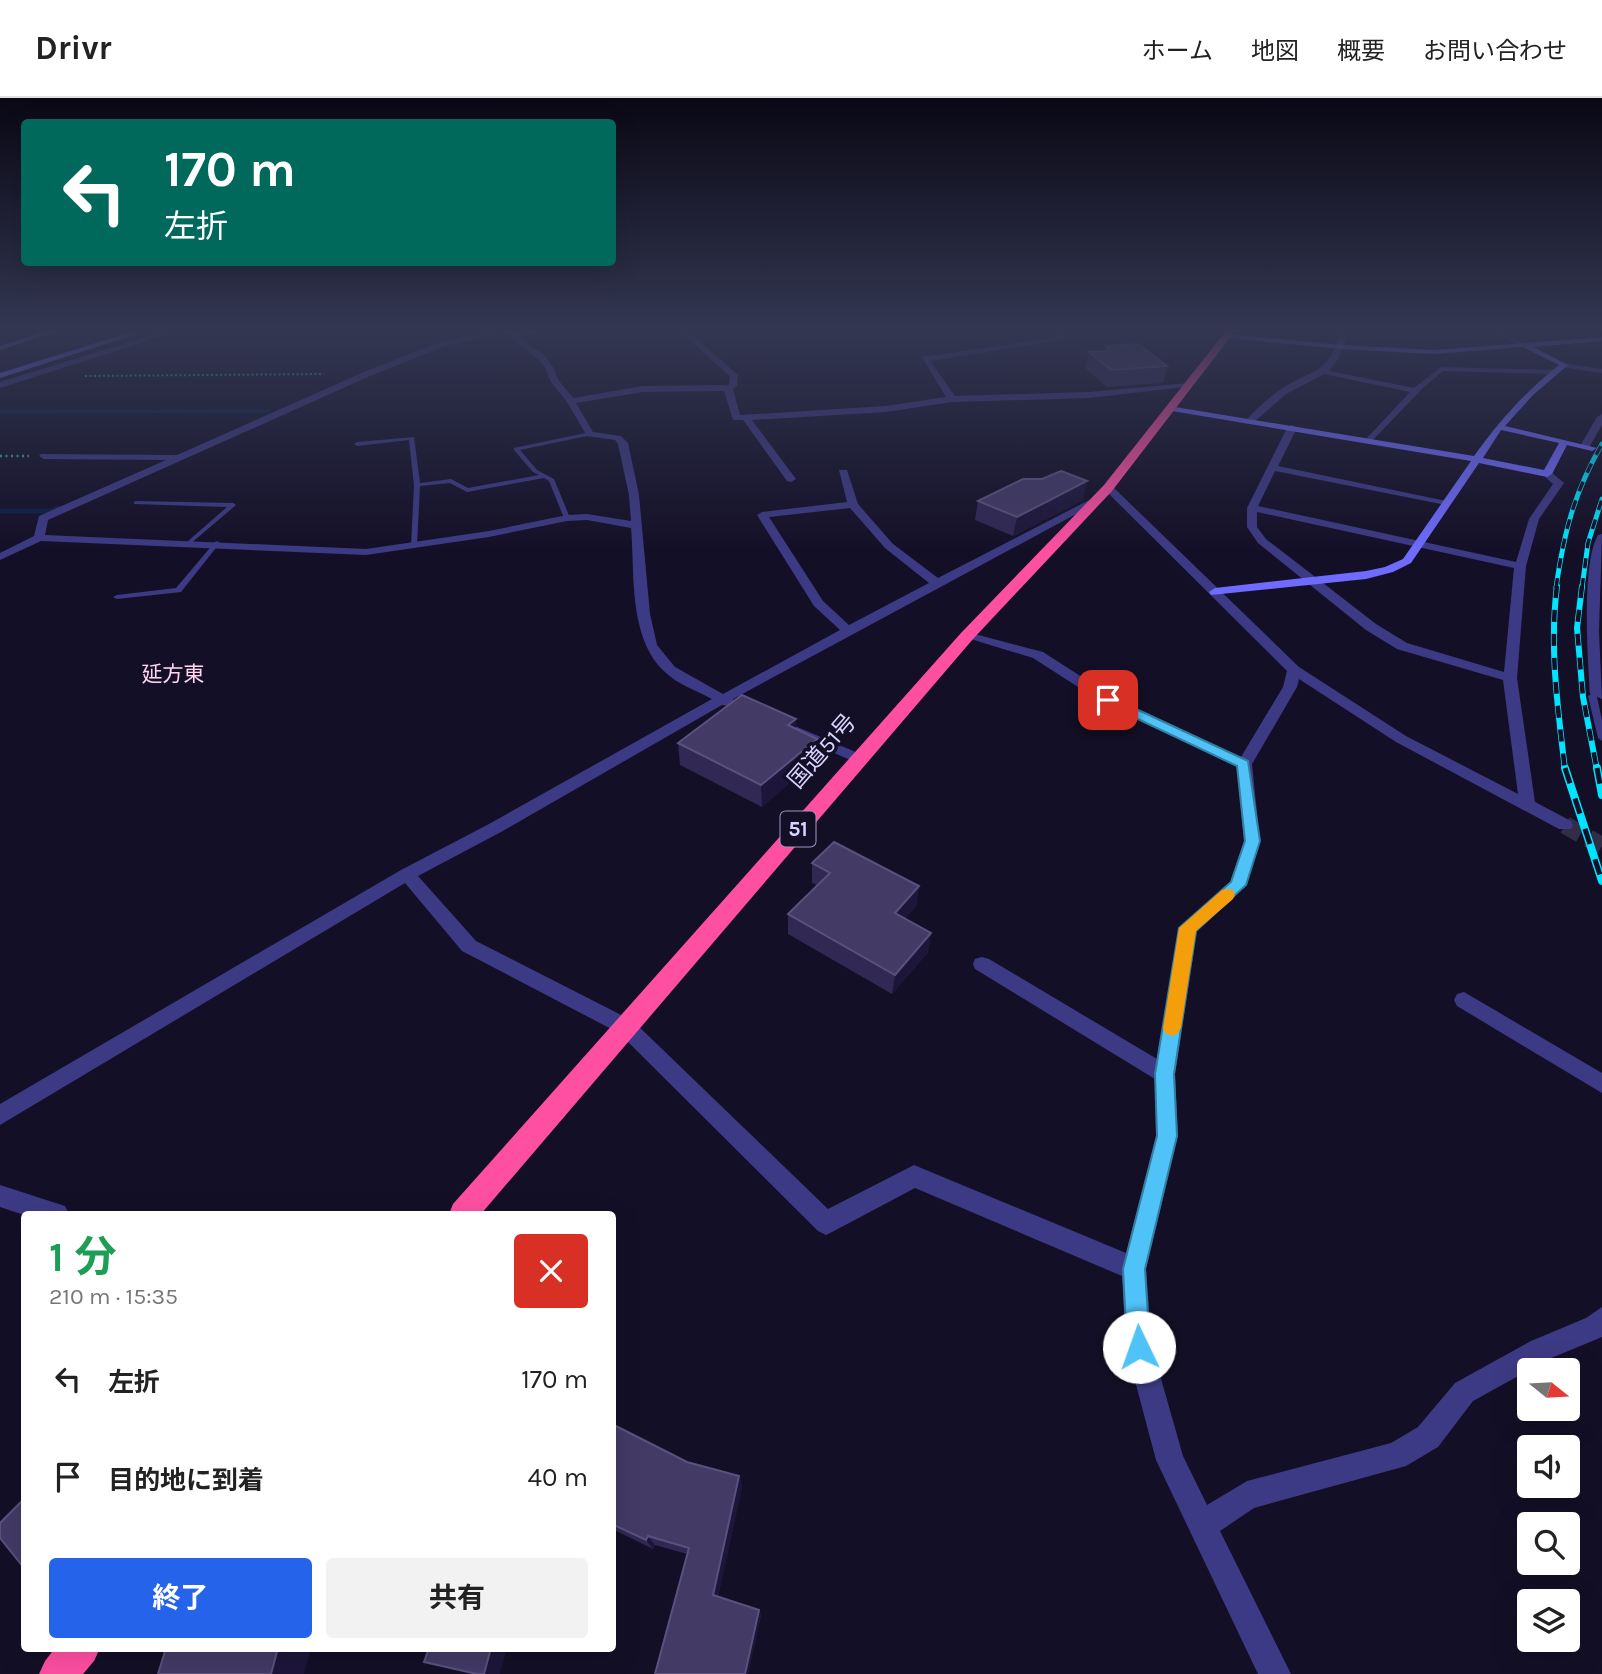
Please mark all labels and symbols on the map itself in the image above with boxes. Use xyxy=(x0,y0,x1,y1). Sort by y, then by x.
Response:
district label: 延方東 xyxy=(142,662,205,686)
pin xyxy=(1078,670,1138,730)
street label: 国道51号 xyxy=(782,708,862,794)
road number: 51 xyxy=(780,812,816,846)
position arrow xyxy=(1102,1310,1176,1384)
north arrow xyxy=(1517,1358,1580,1421)

